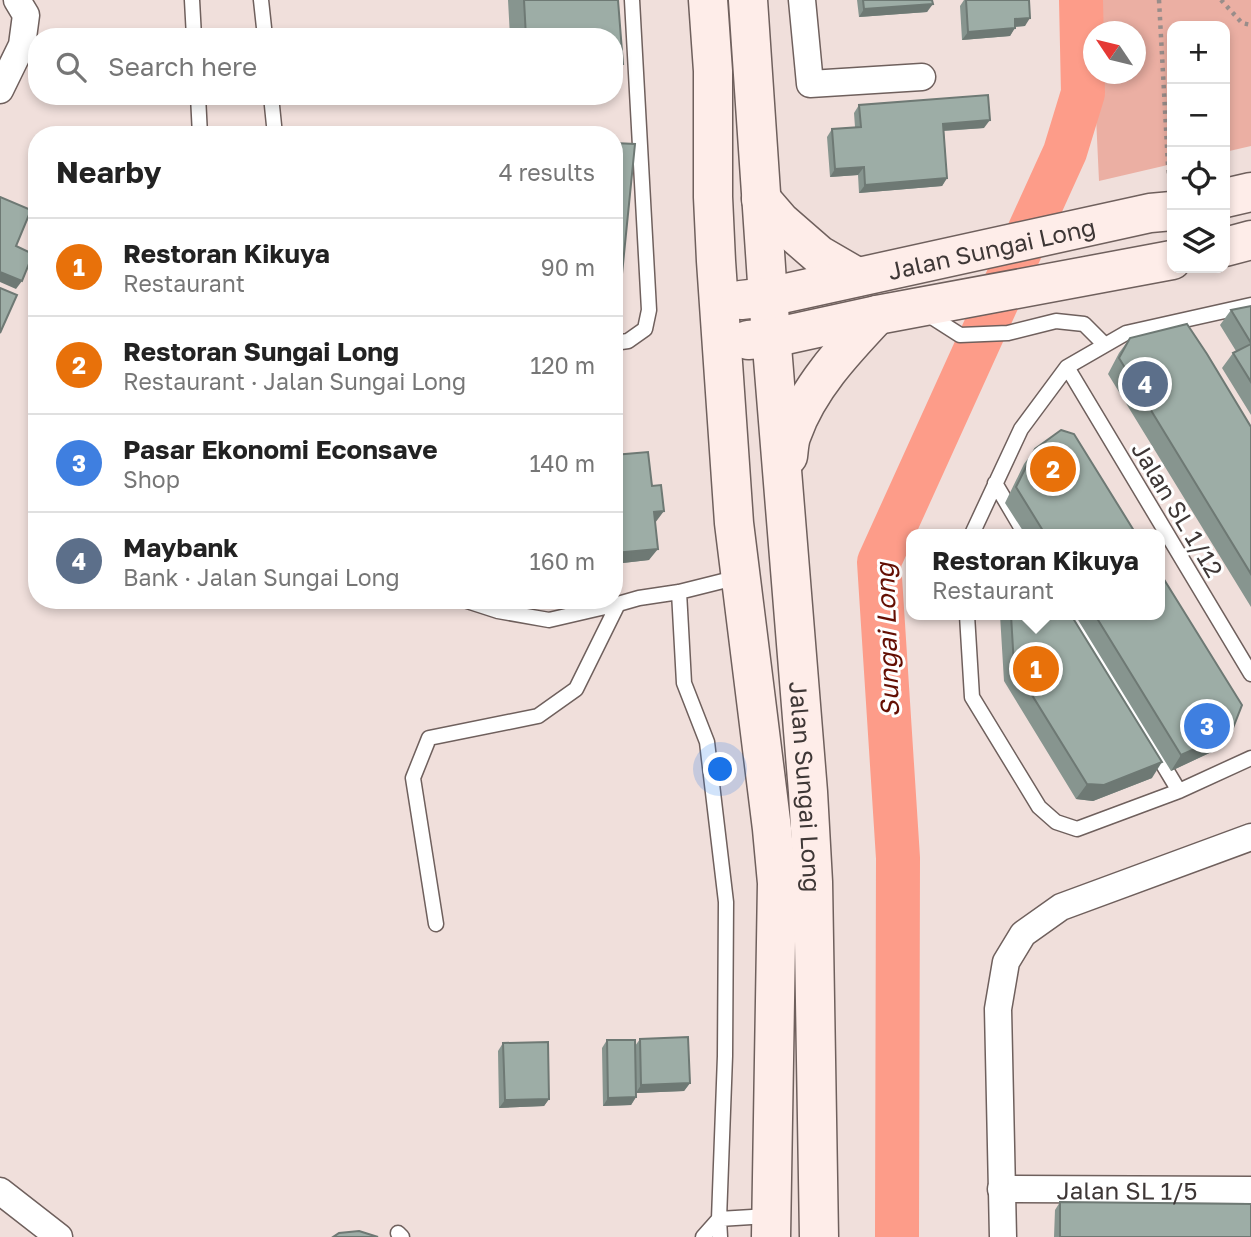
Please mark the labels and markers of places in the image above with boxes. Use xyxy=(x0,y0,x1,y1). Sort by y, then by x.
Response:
pin: 4 xyxy=(1122,358,1168,410)
pin: 2 xyxy=(1030,443,1076,495)
pin: 1 xyxy=(1013,643,1059,695)
pin: 3 xyxy=(1184,700,1230,752)

